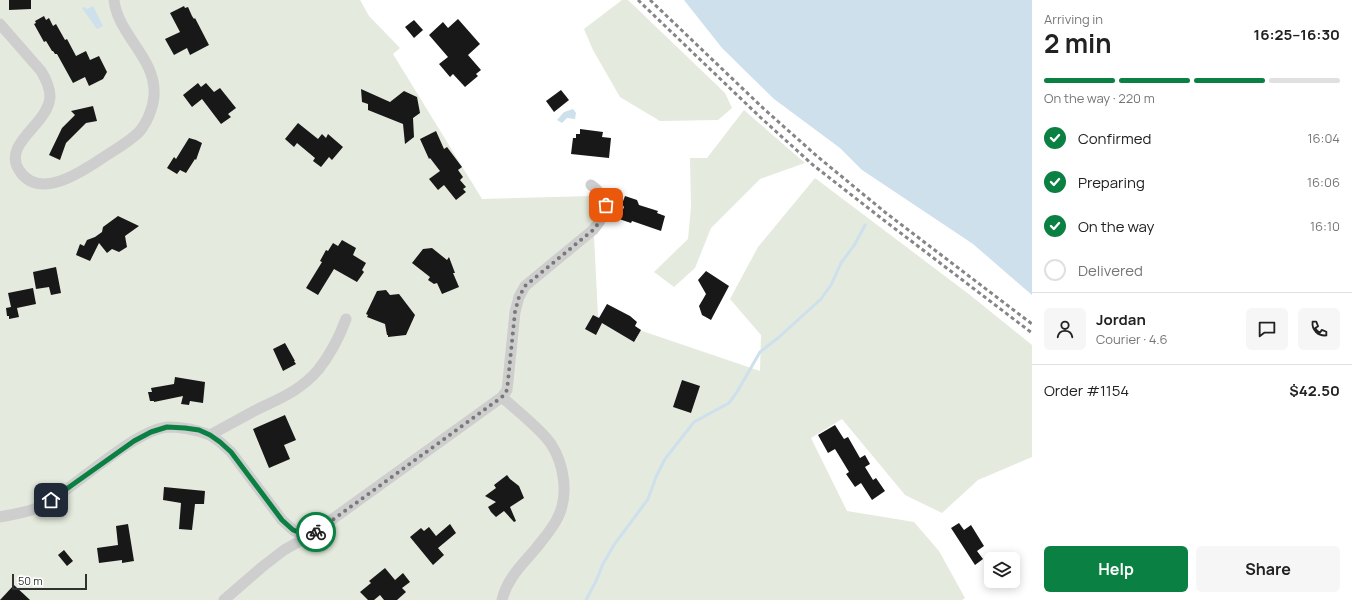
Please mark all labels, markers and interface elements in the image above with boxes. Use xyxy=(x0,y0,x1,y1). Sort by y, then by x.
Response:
text: Arriving in xyxy=(1044,10,1103,28)
text: 16:25–16:30 xyxy=(1254,24,1340,45)
text: 2 min xyxy=(1044,25,1112,61)
text: On the way · 220 m xyxy=(1044,89,1155,107)
icon: check xyxy=(1044,127,1066,149)
text: Confirmed xyxy=(1078,128,1151,149)
text: 16:04 xyxy=(1307,129,1340,147)
icon: check xyxy=(1044,171,1066,193)
text: Preparing xyxy=(1078,172,1145,193)
text: 16:06 xyxy=(1307,173,1340,191)
pin xyxy=(589,188,623,222)
icon: bag xyxy=(595,194,617,216)
icon: check xyxy=(1044,215,1066,237)
text: On the way xyxy=(1078,216,1154,237)
text: 16:10 xyxy=(1310,217,1340,235)
text: Delivered xyxy=(1078,260,1143,281)
button: person xyxy=(1044,308,1086,350)
button: chat xyxy=(1246,308,1288,350)
button: phone xyxy=(1298,308,1340,350)
text: Jordan xyxy=(1096,309,1146,330)
text: Courier · 4.6 xyxy=(1096,330,1168,348)
text: Order #1154 xyxy=(1044,380,1129,401)
text: $42.50 xyxy=(1289,380,1340,401)
pin xyxy=(34,483,68,517)
icon: home xyxy=(40,489,62,511)
courier xyxy=(296,512,336,552)
icon: bike xyxy=(305,521,327,543)
button: Help xyxy=(1044,546,1188,592)
button: Share xyxy=(1196,546,1340,592)
map controls xyxy=(984,552,1020,588)
button: layers xyxy=(984,552,1020,588)
scale bar xyxy=(12,572,87,591)
text: 50 m xyxy=(18,573,43,588)

